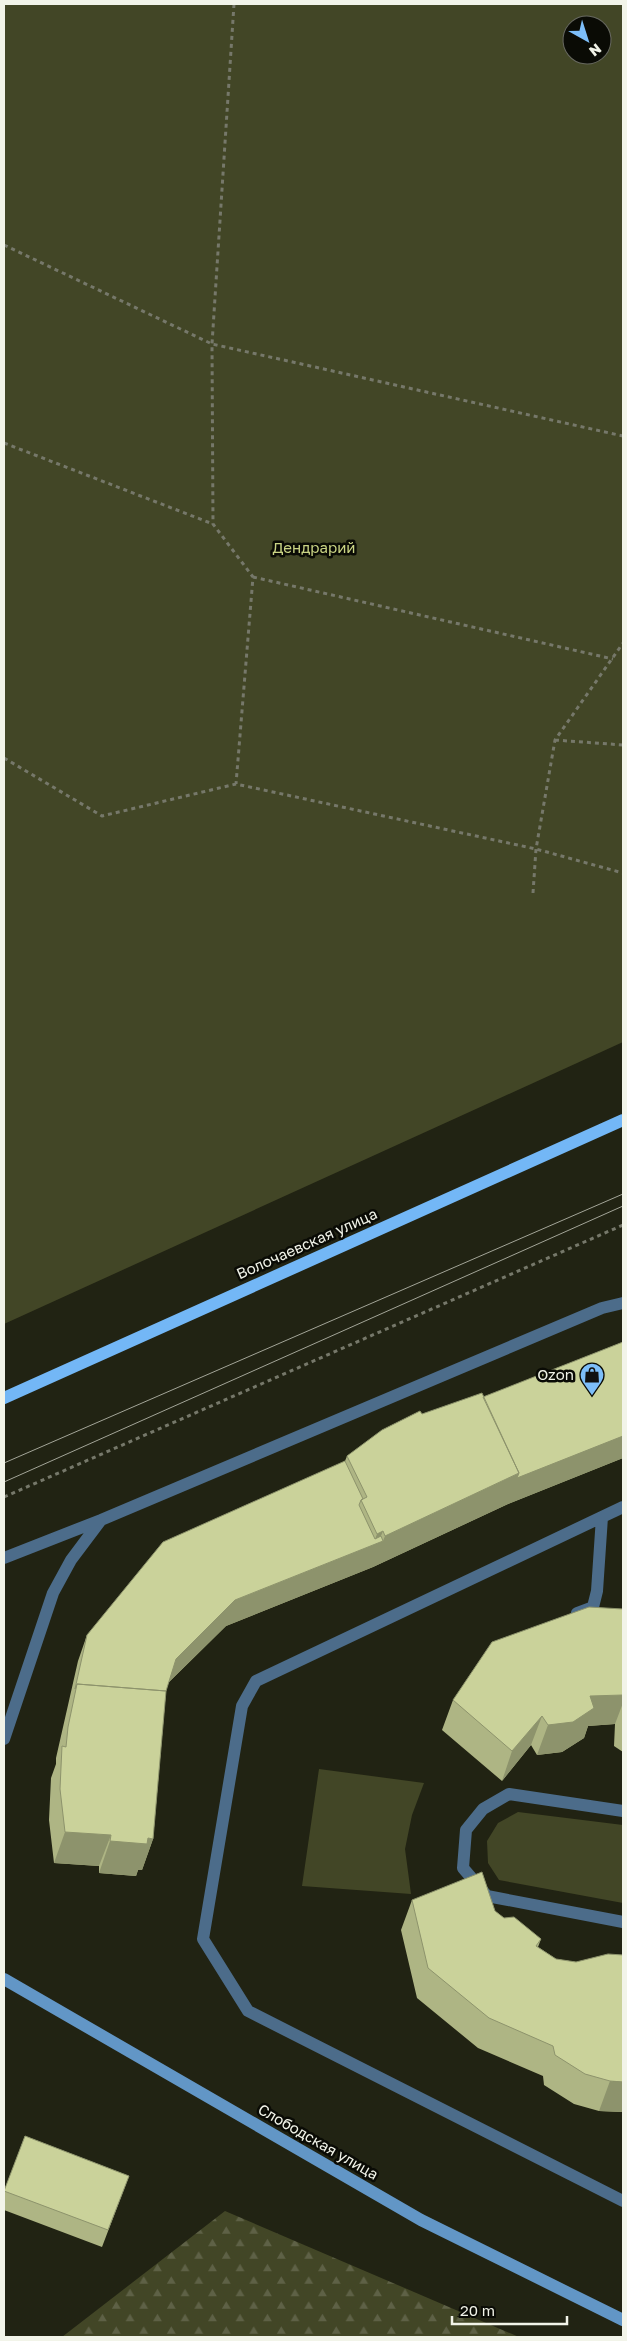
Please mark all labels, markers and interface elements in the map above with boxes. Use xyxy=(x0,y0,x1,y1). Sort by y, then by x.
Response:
north arrow xyxy=(562,15,612,65)
text: N xyxy=(586,41,605,60)
park label: Дендрарий xyxy=(273,538,355,556)
street label: Волочаевская улица xyxy=(233,1204,380,1282)
shop icon: Ozon xyxy=(579,1362,605,1396)
place label: Ozon xyxy=(537,1365,574,1383)
street label: Слободская улица xyxy=(255,2099,382,2183)
scale bar xyxy=(452,2294,567,2326)
text: 20 m xyxy=(460,2301,495,2319)

